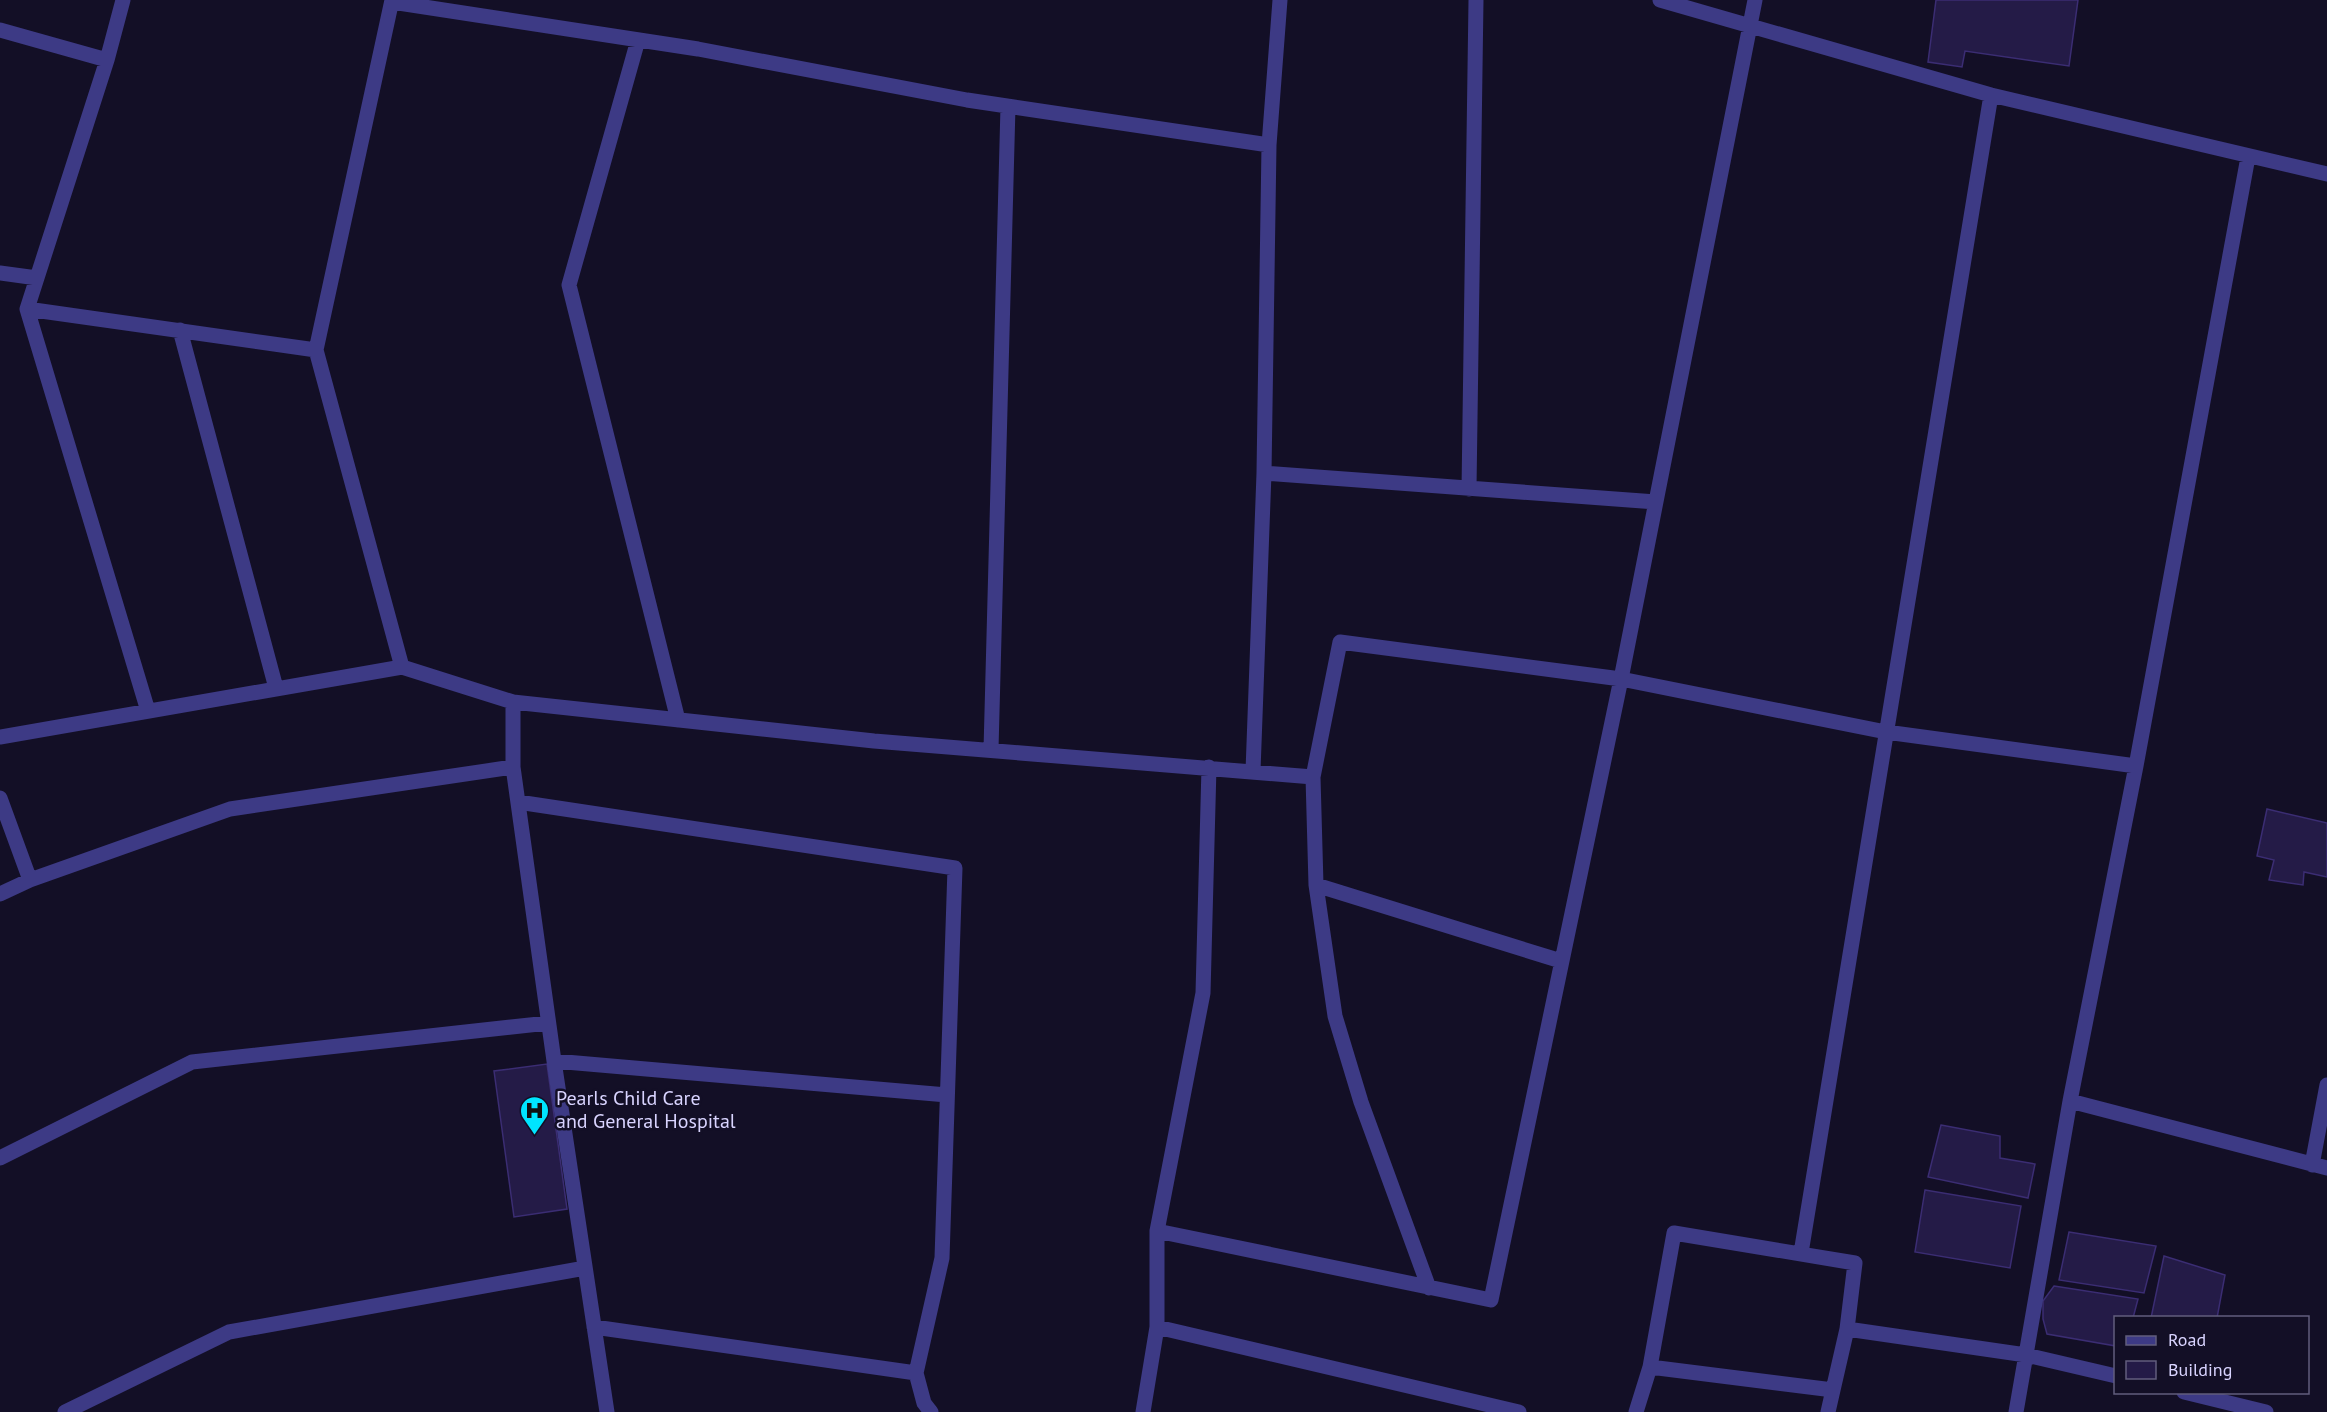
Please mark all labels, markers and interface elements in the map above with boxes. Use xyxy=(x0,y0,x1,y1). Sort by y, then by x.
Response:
place label: Pearls Child Care and General Hospital xyxy=(556,1085,736,1134)
hospital icon: Pearls Child Care and General Hospital xyxy=(519,1094,551,1136)
legend xyxy=(2114,1316,2309,1394)
text: Road xyxy=(2168,1328,2206,1351)
text: Building xyxy=(2168,1358,2232,1381)

